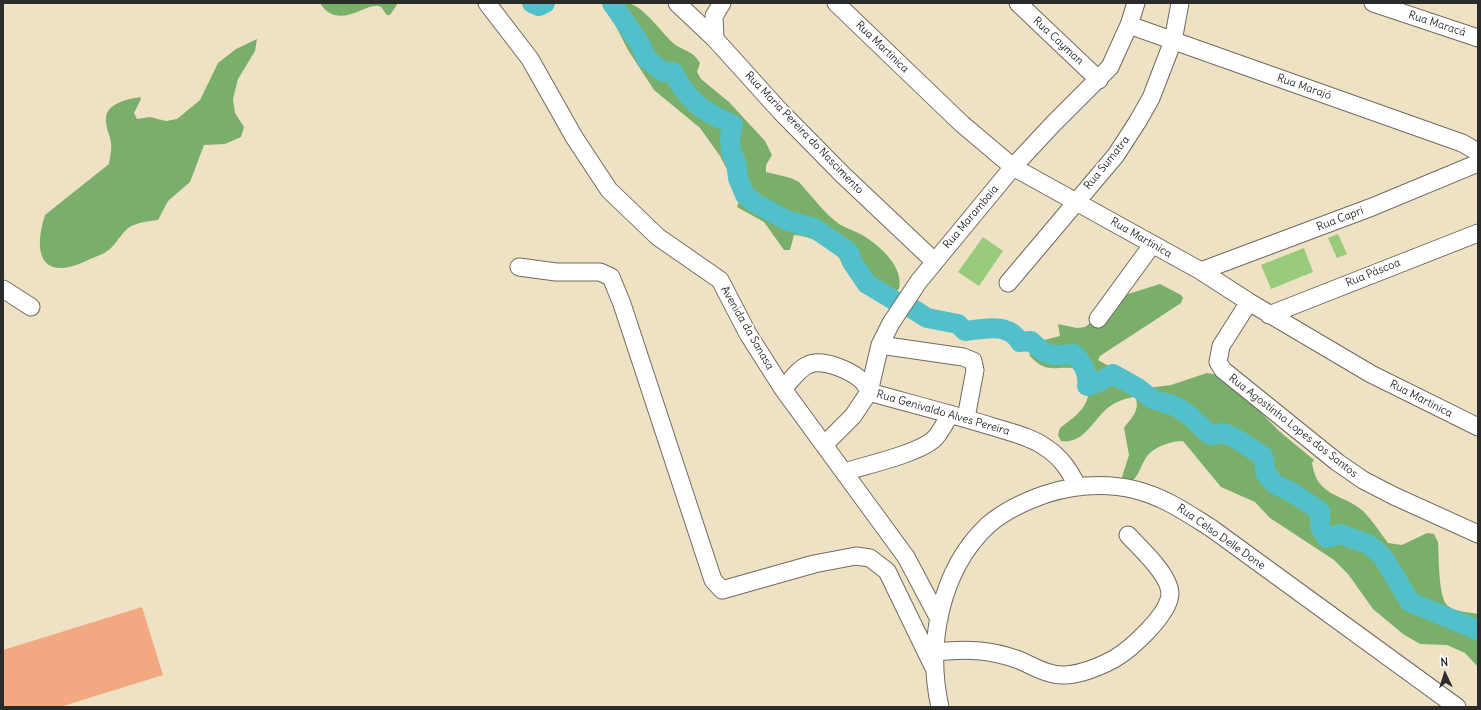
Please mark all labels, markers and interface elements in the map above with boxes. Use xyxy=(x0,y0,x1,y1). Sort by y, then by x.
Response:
street label: Rua Maracá xyxy=(1407,8,1467,40)
street label: Rua Cayman xyxy=(1030,14,1086,68)
street label: Rua Martinica xyxy=(853,18,911,76)
street label: Rua Maria Pereira do Nascimento xyxy=(742,69,866,197)
street label: Rua Marajó xyxy=(1275,72,1333,102)
street label: Rua Sumatra xyxy=(1081,134,1133,192)
street label: Rua Marambaia xyxy=(941,183,1001,251)
street label: Rua Capri xyxy=(1315,204,1365,234)
street label: Rua Martinica xyxy=(1108,215,1174,261)
street label: Rua Páscoa xyxy=(1344,256,1402,290)
street label: Avenida da Sanasa xyxy=(718,284,776,372)
street label: Rua Agostinho Lopes dos Santos xyxy=(1226,372,1360,480)
street label: Rua Martinica xyxy=(1387,378,1455,420)
street label: Rua Genivaldo Alves Pereira xyxy=(875,388,1011,438)
street label: Rua Celso Delle Done xyxy=(1174,502,1268,572)
north arrow xyxy=(1425,654,1465,694)
text: N xyxy=(1440,655,1448,669)

